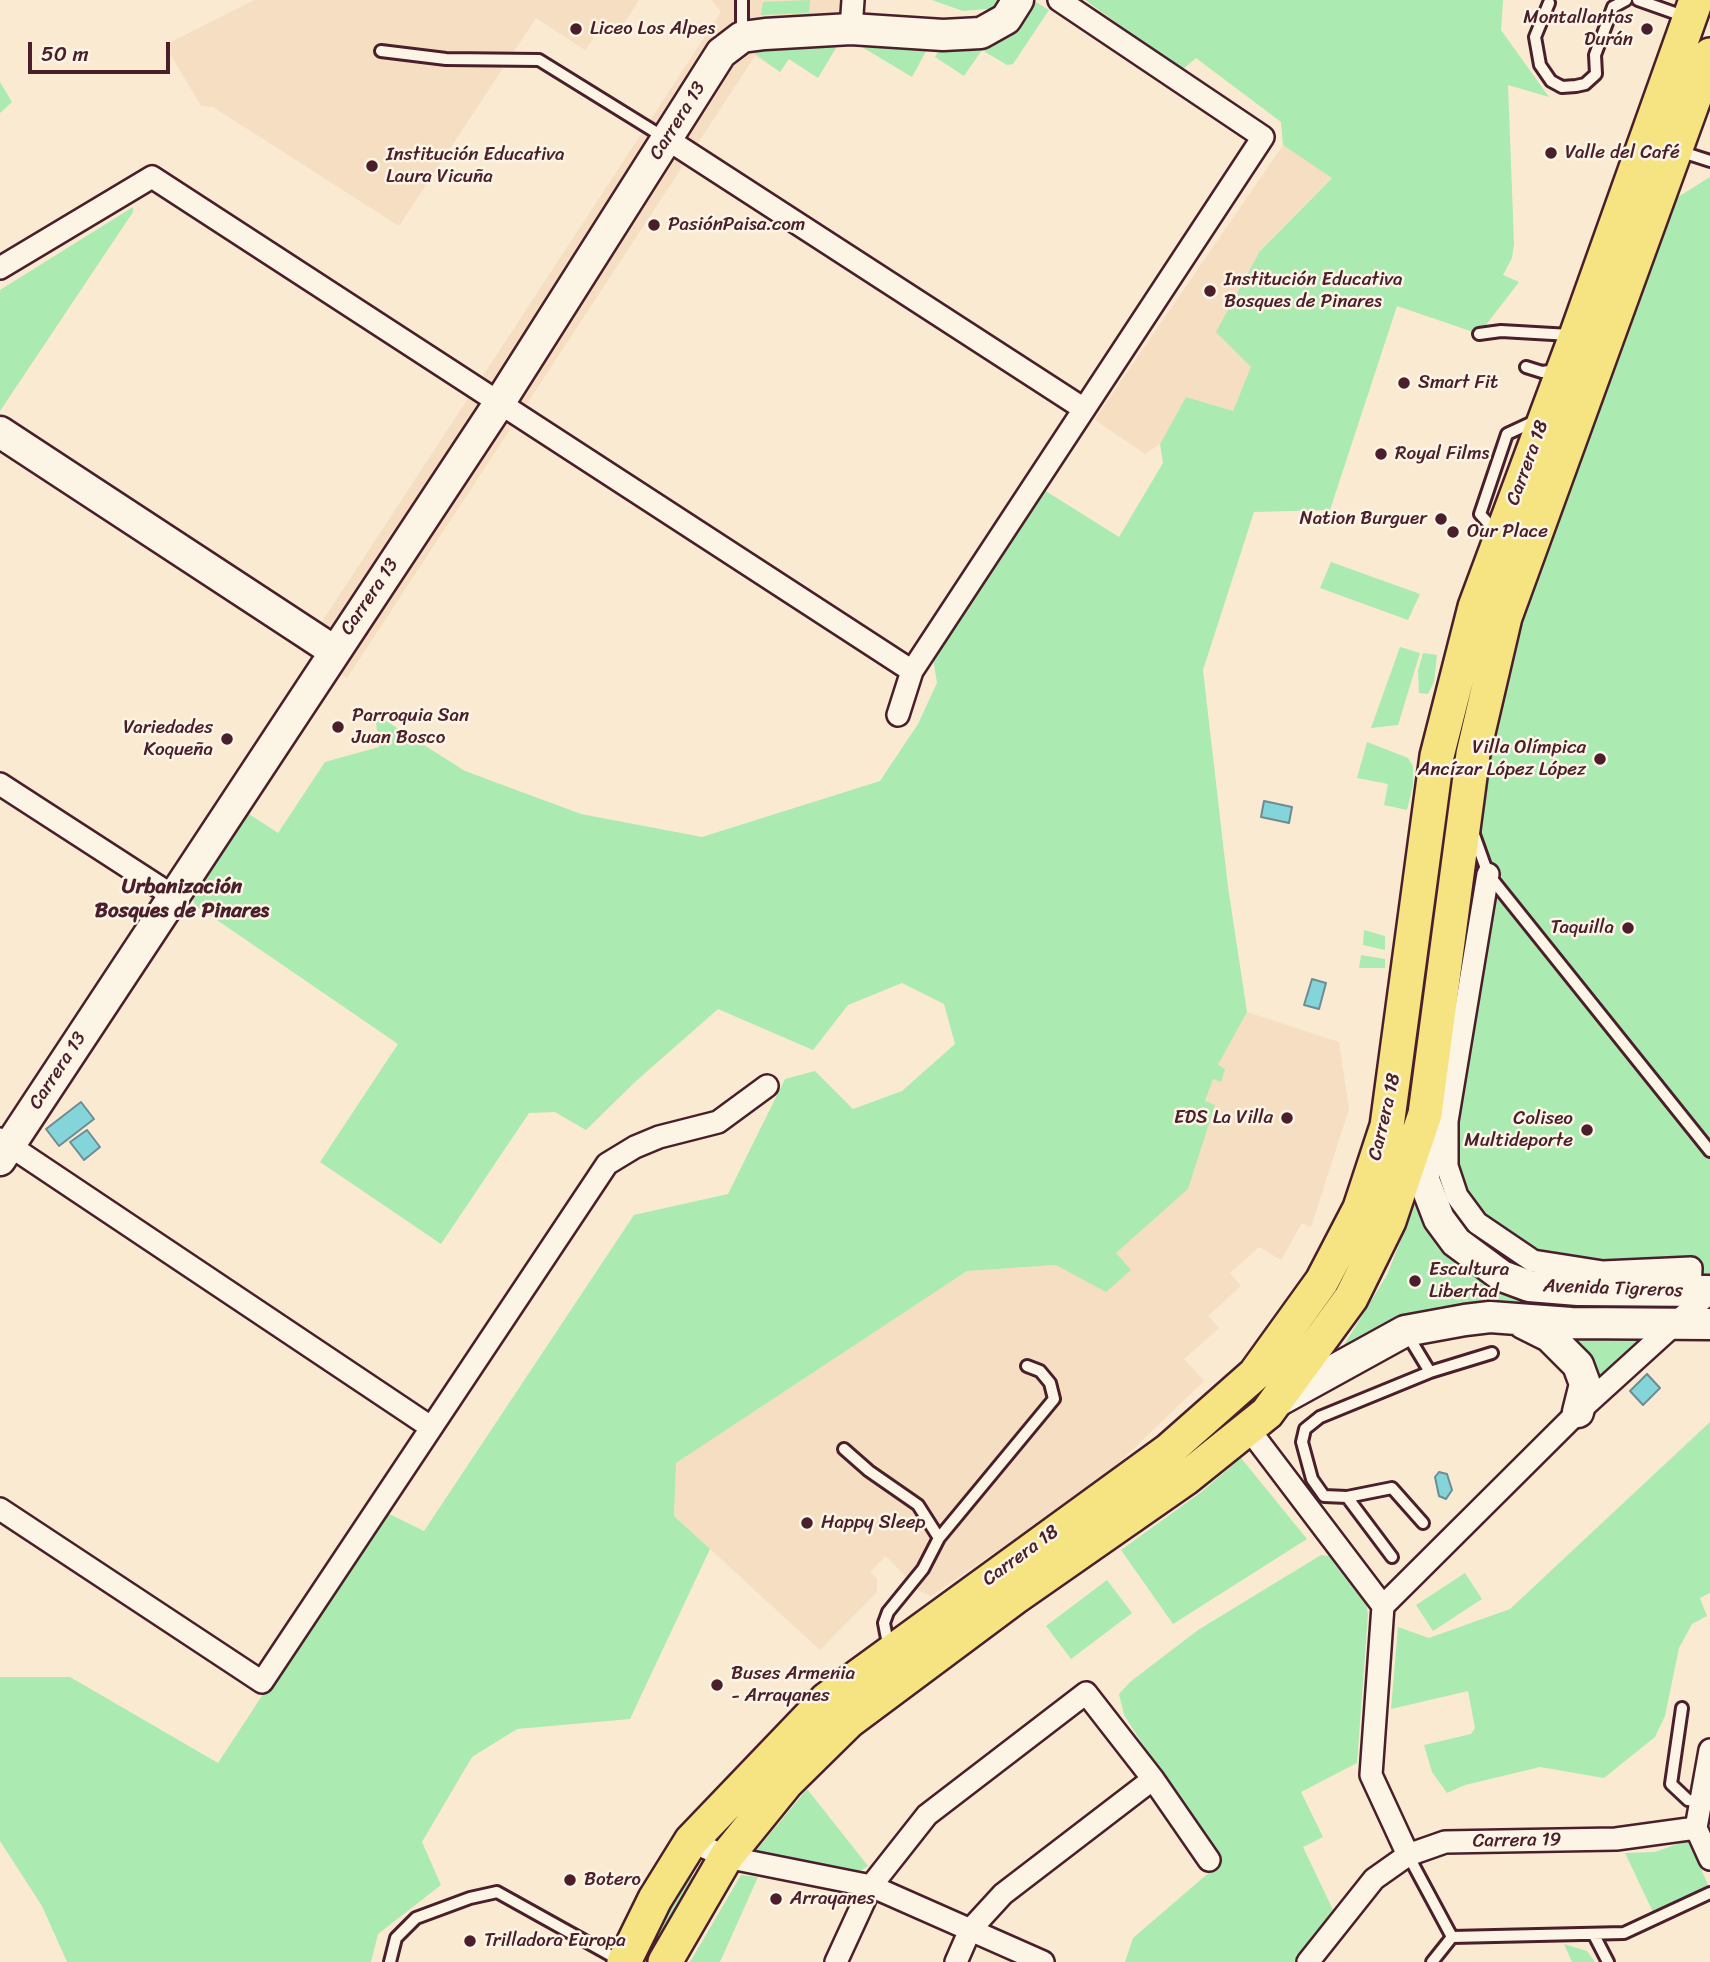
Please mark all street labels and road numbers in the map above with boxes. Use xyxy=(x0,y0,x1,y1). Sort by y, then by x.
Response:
street label: Carrera 13 xyxy=(645,78,711,164)
street label: Carrera 18 xyxy=(1502,417,1554,509)
street label: Carrera 13 xyxy=(336,554,404,640)
street label: Carrera 13 xyxy=(25,1028,91,1114)
street label: Carrera 18 xyxy=(1364,1071,1406,1163)
street label: Avenida Tigreros xyxy=(1543,1275,1683,1303)
street label: Carrera 18 xyxy=(978,1521,1064,1591)
street label: Carrera 19 xyxy=(1472,1829,1562,1853)

